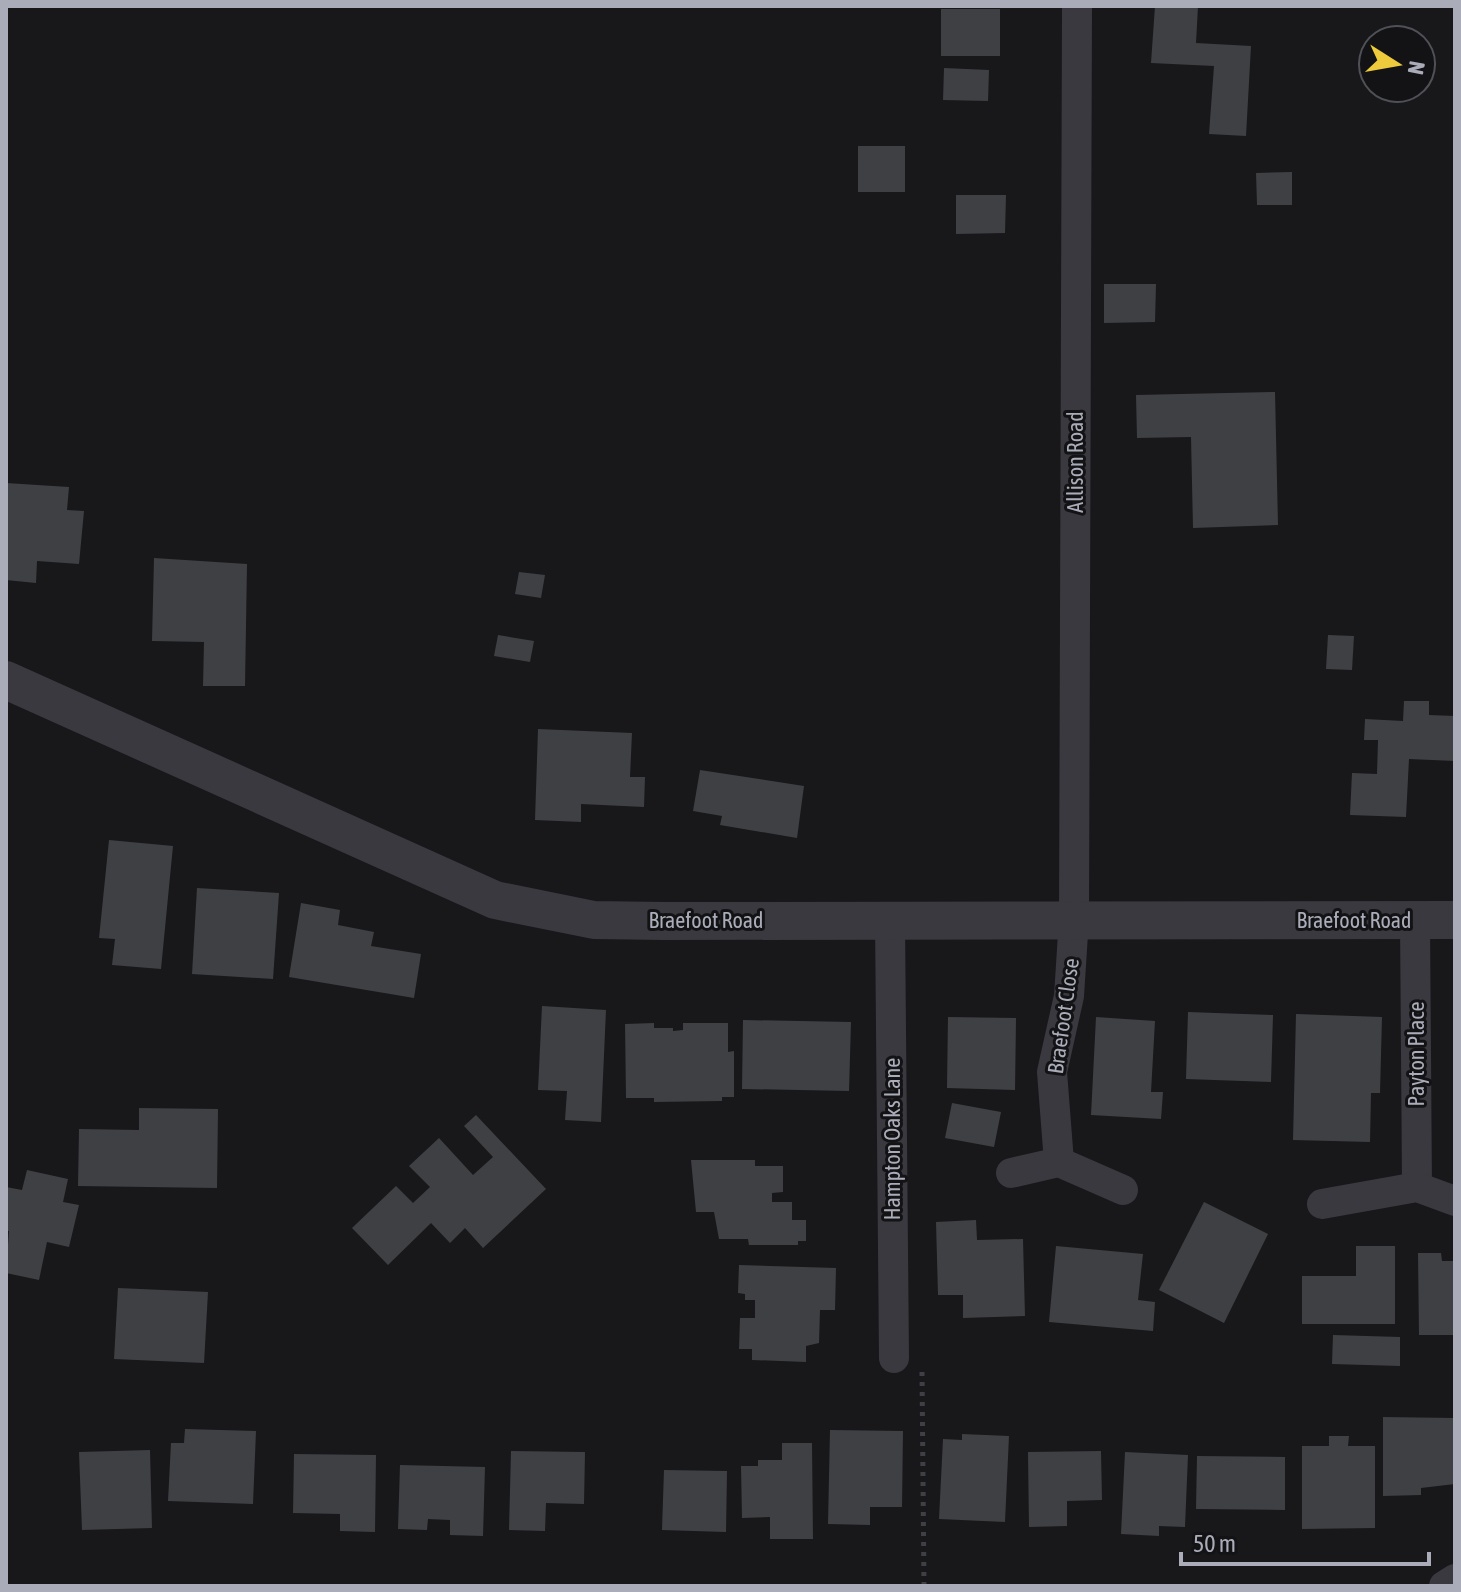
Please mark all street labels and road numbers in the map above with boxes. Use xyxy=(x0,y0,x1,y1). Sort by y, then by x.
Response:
street label: Allison Road xyxy=(1062,411,1088,513)
street label: Braefoot Road xyxy=(649,907,763,933)
street label: Braefoot Road xyxy=(1297,907,1411,933)
street label: Braefoot Close xyxy=(1042,957,1084,1075)
street label: Payton Place xyxy=(1403,1002,1429,1106)
street label: Hampton Oaks Lane xyxy=(879,1058,905,1220)

